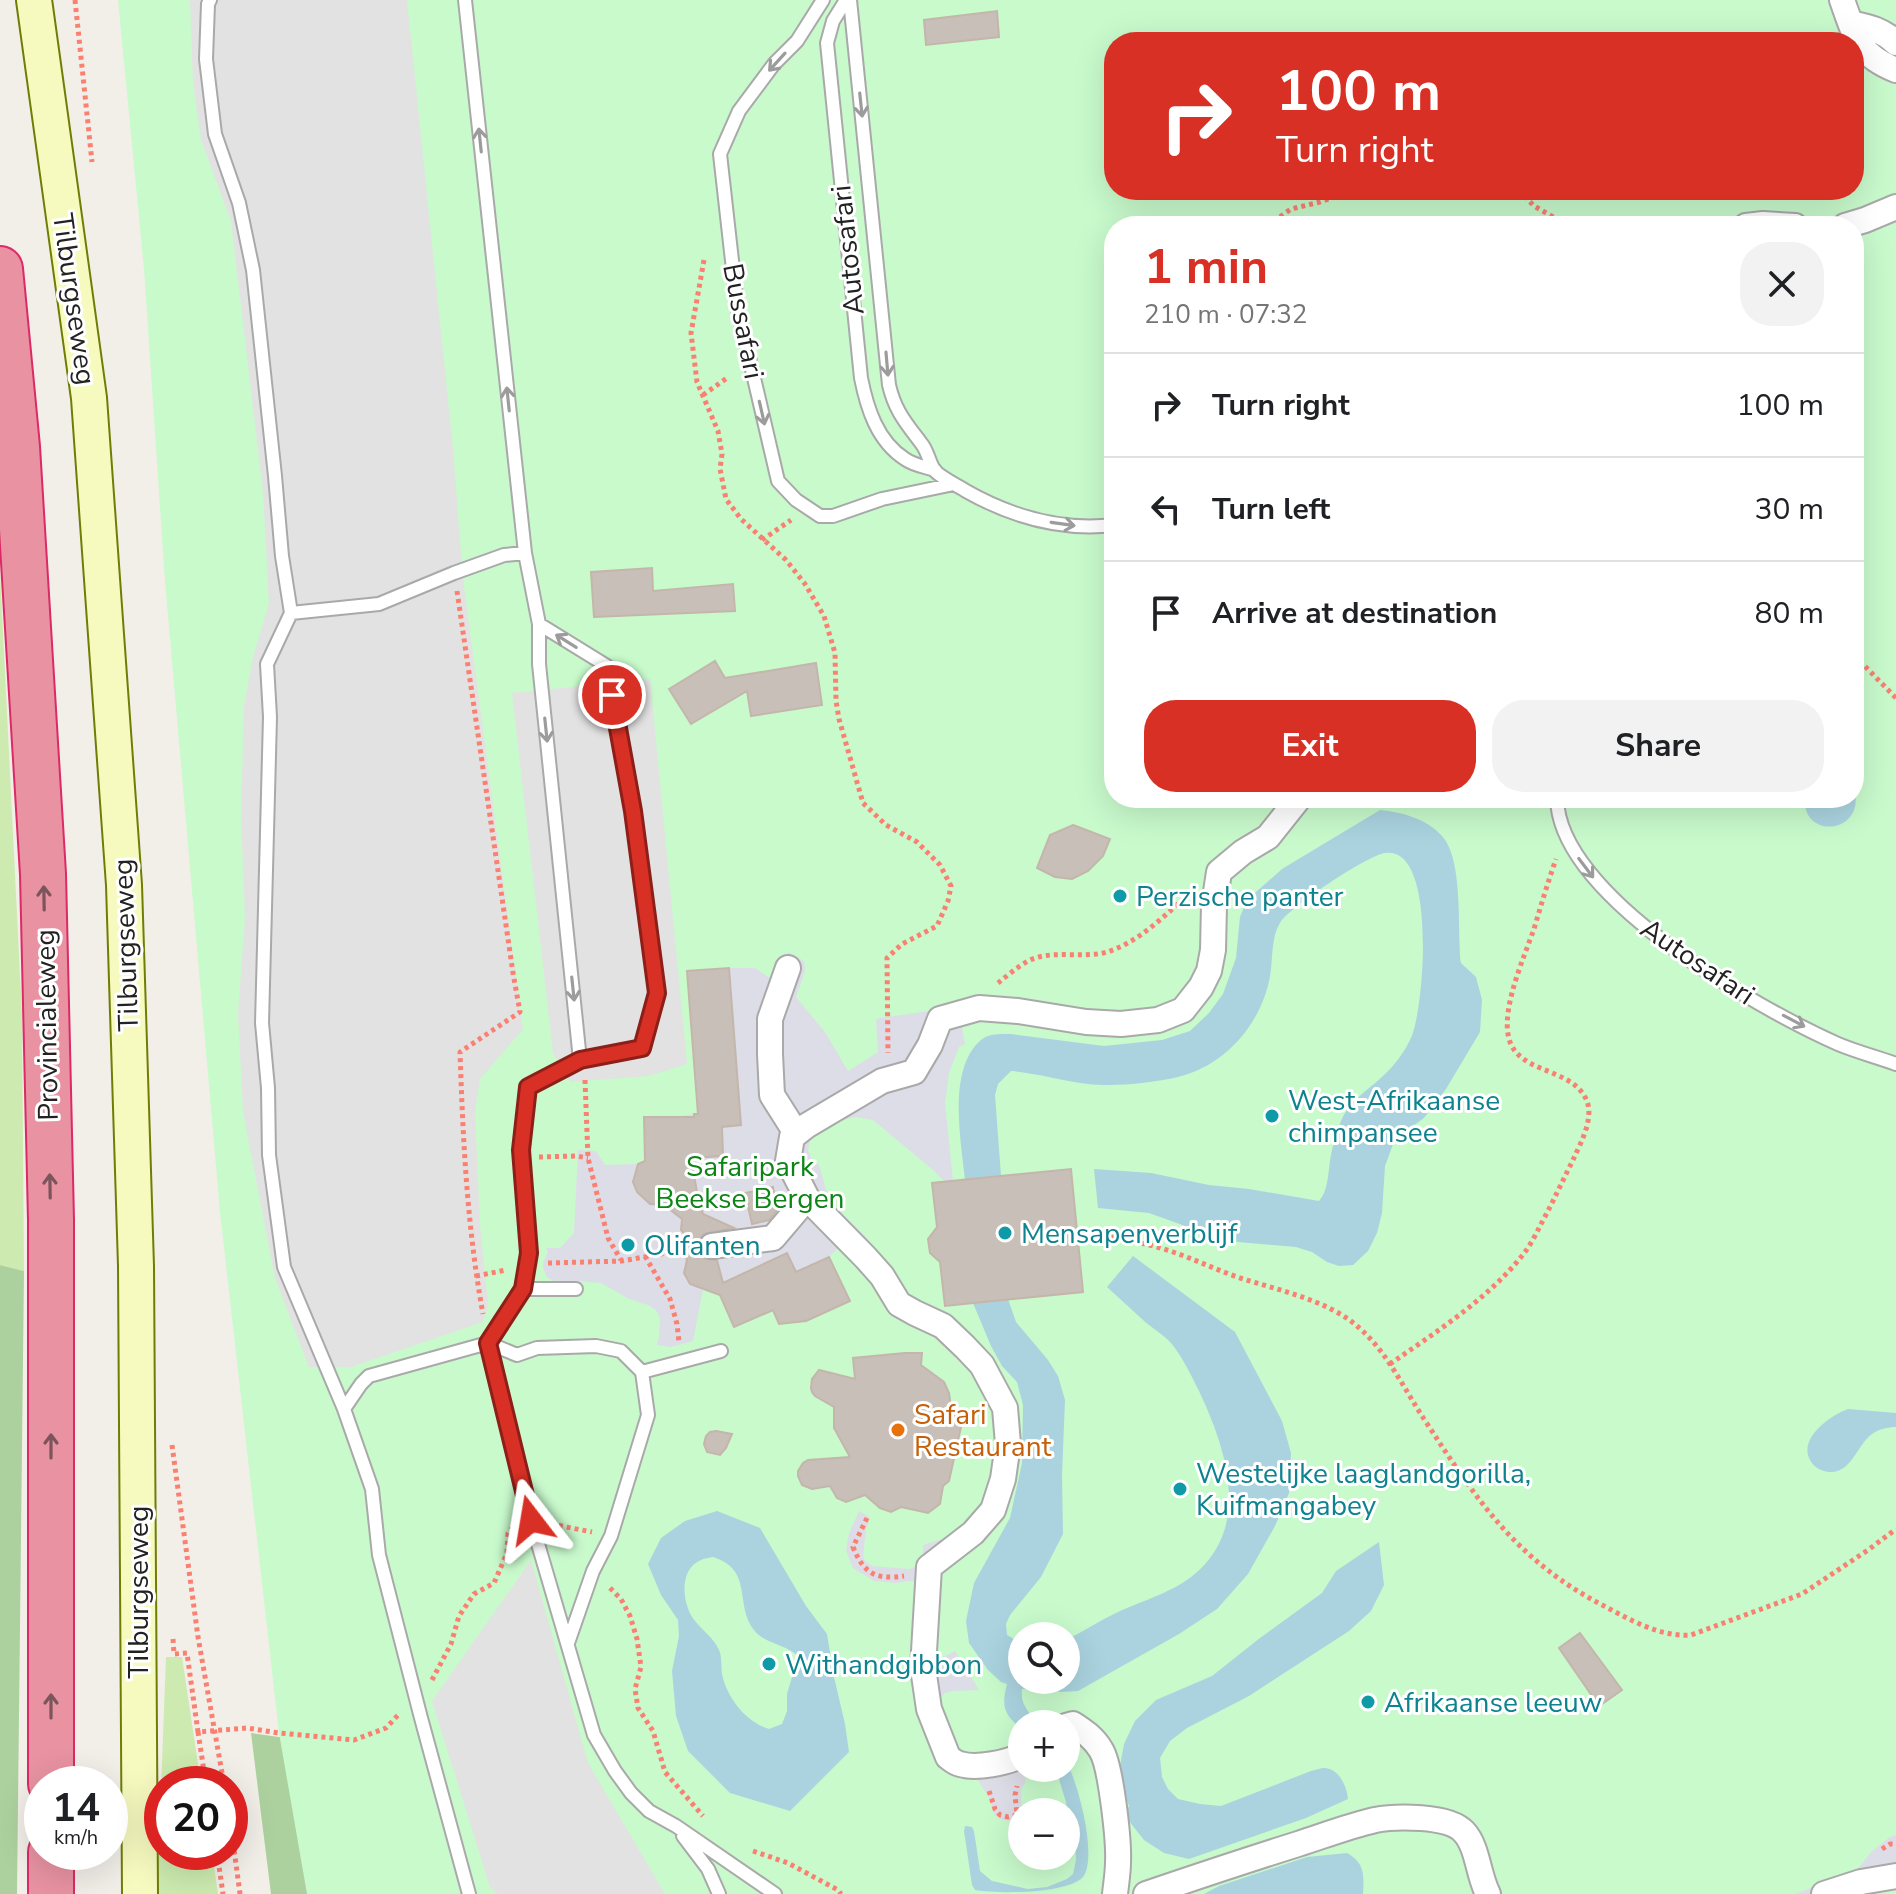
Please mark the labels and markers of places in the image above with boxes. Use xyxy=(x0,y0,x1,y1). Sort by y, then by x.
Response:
pin xyxy=(578,661,646,729)
place label: Perzische panter xyxy=(1136,878,1344,916)
marker: Perzische panter xyxy=(1111,887,1129,905)
place label: West-Afrikaanse chimpansee xyxy=(1288,1082,1500,1152)
marker: West-Afrikaanse chimpansee xyxy=(1263,1107,1281,1125)
place label: Mensapenverblijf xyxy=(1021,1215,1238,1253)
marker: Mensapenverblijf xyxy=(996,1224,1014,1242)
place label: Olifanten xyxy=(644,1227,761,1265)
marker: Olifanten xyxy=(619,1236,637,1254)
place label: Safari Restaurant xyxy=(914,1396,1052,1466)
marker: Safari Restaurant xyxy=(889,1421,907,1439)
place label: Westelijke laaglandgorilla, Kuifmangabey xyxy=(1196,1455,1531,1525)
marker: Westelijke laaglandgorilla, Kuifmangabey xyxy=(1171,1480,1189,1498)
place label: Withandgibbon xyxy=(785,1646,982,1684)
marker: Withandgibbon xyxy=(760,1655,778,1673)
place label: Afrikaanse leeuw xyxy=(1384,1684,1602,1722)
marker: Afrikaanse leeuw xyxy=(1359,1693,1377,1711)

